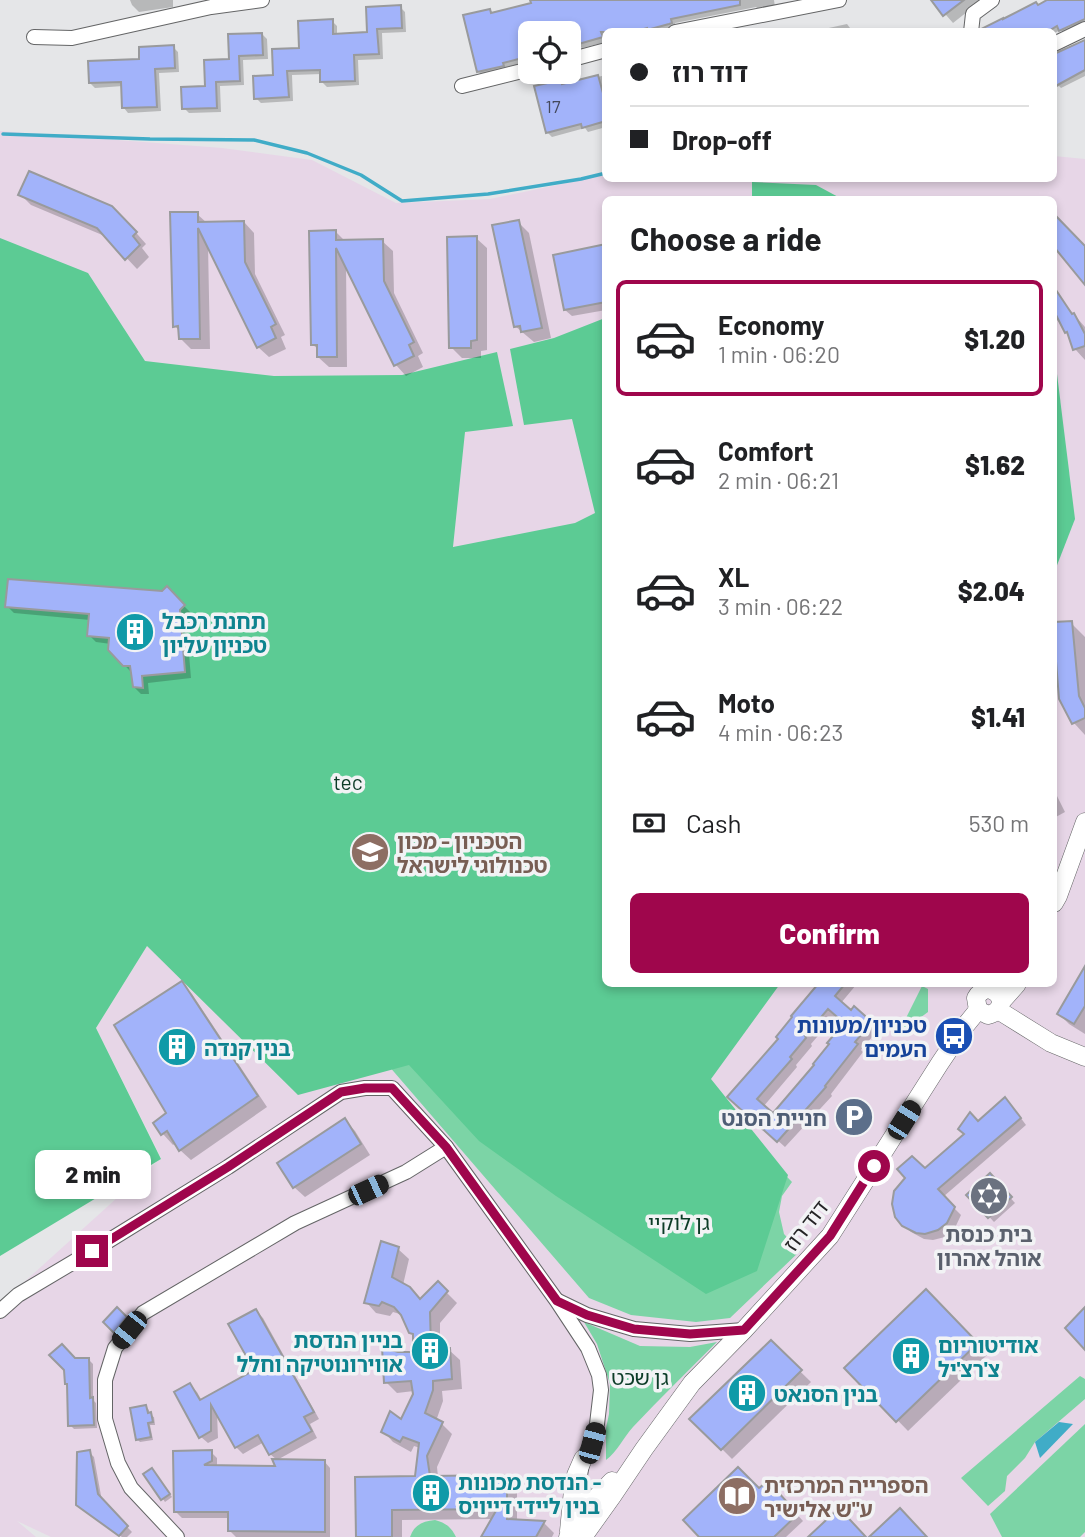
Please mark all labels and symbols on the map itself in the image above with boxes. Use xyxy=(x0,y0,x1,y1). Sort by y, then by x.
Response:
house number: 17 xyxy=(546,95,561,117)
place label: תחנת רכבל טכניון עליון xyxy=(162,608,267,657)
building icon: תחנת רכבל טכניון עליון xyxy=(114,611,156,653)
park label: tec xyxy=(333,769,363,794)
place label: הטכניון - מכון טכנולוגי לישראל xyxy=(397,828,548,877)
school or university icon: הטכניון - מכון טכנולוגי לישראל xyxy=(349,831,391,873)
place label: טכניון/מעונות העמים xyxy=(797,1012,927,1061)
bus stop icon: טכניון/מעונות העמים xyxy=(933,1015,975,1057)
building icon: בנין קנדה xyxy=(156,1026,198,1068)
place label: בנין קנדה xyxy=(204,1035,291,1060)
parking icon: חניית הסנט xyxy=(833,1096,875,1138)
car xyxy=(884,1097,925,1143)
place label: חניית הסנט xyxy=(721,1105,827,1130)
callout: 2 min xyxy=(34,1150,150,1198)
route start xyxy=(858,1150,890,1182)
car xyxy=(345,1172,392,1208)
synagogue icon: בית כנסת אוהל אהרון xyxy=(968,1175,1010,1217)
street label: דוד רוז xyxy=(777,1195,833,1255)
park label: גן לוקיי xyxy=(648,1209,710,1234)
place label: בית כנסת אוהל אהרון xyxy=(937,1221,1041,1270)
route end xyxy=(76,1235,108,1267)
car xyxy=(108,1307,151,1353)
place label: בניין הנדסת אווירונוטיקה וחלל xyxy=(237,1327,403,1376)
building icon: בניין הנדסת אווירונוטיקה וחלל xyxy=(409,1330,451,1372)
place label: אודיטוריום צ'רצ'יל xyxy=(938,1332,1038,1381)
building icon: אודיטוריום צ'רצ'יל xyxy=(890,1335,932,1377)
park label: גן שכט xyxy=(611,1364,669,1389)
building icon: בנין הסנאט xyxy=(726,1372,768,1414)
place label: בנין הסנאט xyxy=(774,1381,878,1406)
car xyxy=(577,1420,608,1466)
place label: הנדסת מכונות - בנין ליידי דייויס xyxy=(458,1469,601,1518)
building icon: הנדסת מכונות - בנין ליידי דייויס xyxy=(410,1472,452,1514)
place label: הספרייה המרכזית ע"ש אלישיר xyxy=(764,1472,928,1521)
library icon: הספרייה המרכזית ע"ש אלישיר xyxy=(716,1475,758,1517)

